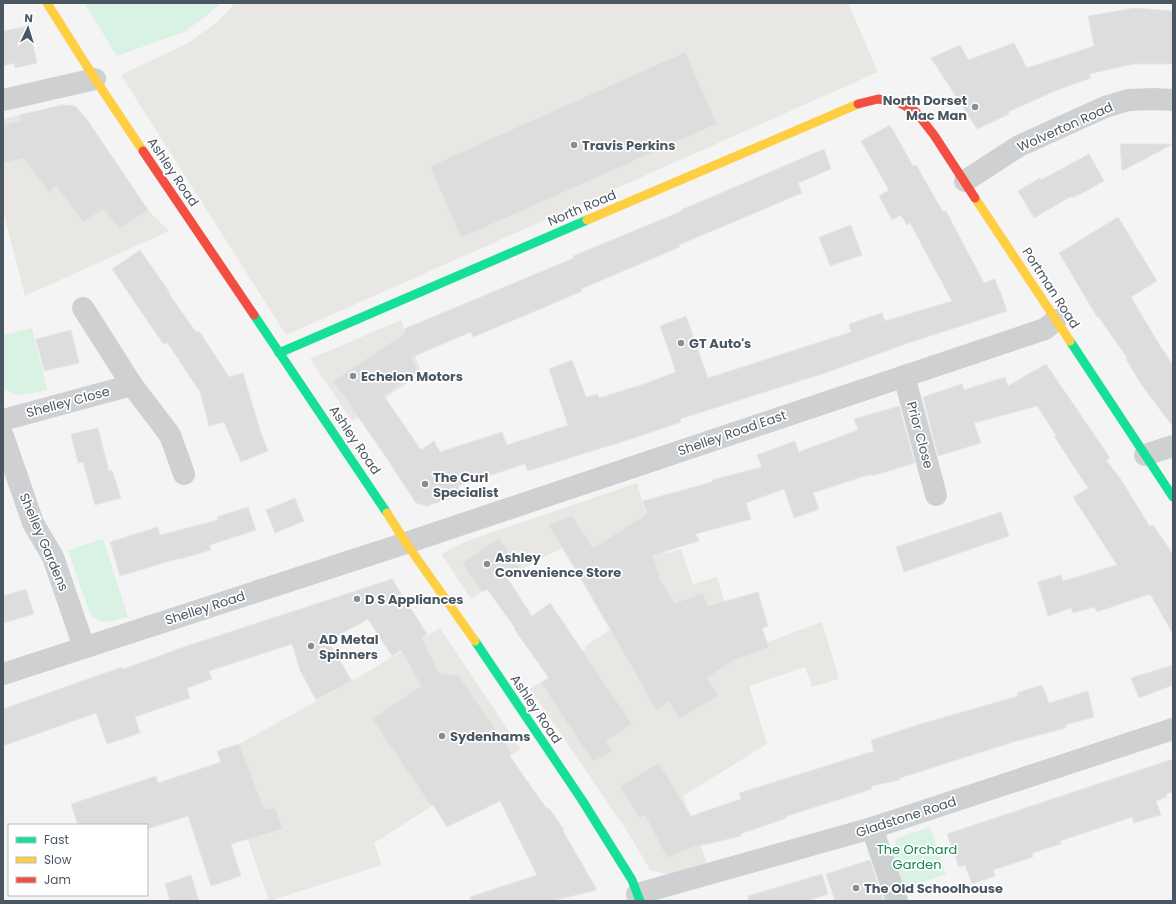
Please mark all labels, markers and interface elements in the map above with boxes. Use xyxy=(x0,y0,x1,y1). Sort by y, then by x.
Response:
north arrow xyxy=(8,8,48,48)
text: N xyxy=(24,10,33,26)
place label: North Dorset Mac Man xyxy=(883,91,967,125)
street label: Wolverton Road xyxy=(1014,97,1116,157)
marker: North Dorset Mac Man xyxy=(970,102,980,112)
street label: Ashley Road xyxy=(143,134,203,210)
place label: Travis Perkins xyxy=(582,136,676,155)
marker: Travis Perkins xyxy=(569,140,579,150)
street label: North Road xyxy=(545,185,619,231)
street label: Portman Road xyxy=(1018,244,1084,332)
place label: GT Auto's xyxy=(689,334,751,353)
marker: GT Auto's xyxy=(676,338,686,348)
place label: Echelon Motors xyxy=(361,367,463,386)
marker: Echelon Motors xyxy=(348,371,358,381)
street label: Shelley Close xyxy=(24,382,112,422)
street label: Prior Close xyxy=(902,399,938,471)
street label: Ashley Road xyxy=(325,402,385,478)
street label: Shelley Road East xyxy=(675,405,789,460)
place label: The Curl Specialist xyxy=(433,468,499,502)
marker: The Curl Specialist xyxy=(420,479,430,489)
street label: Shelley Gardens xyxy=(15,490,73,594)
place label: Ashley Convenience Store xyxy=(495,548,621,582)
marker: Ashley Convenience Store xyxy=(482,559,492,569)
street label: Shelley Road xyxy=(163,586,247,630)
place label: D S Appliances xyxy=(365,590,464,609)
marker: D S Appliances xyxy=(352,594,362,604)
place label: AD Metal Spinners xyxy=(319,630,379,664)
marker: AD Metal Spinners xyxy=(306,641,316,651)
street label: Ashley Road xyxy=(506,671,566,747)
place label: Sydenhams xyxy=(450,727,530,746)
marker: Sydenhams xyxy=(437,731,447,741)
street label: Gladstone Road xyxy=(853,792,959,842)
legend xyxy=(8,824,148,896)
text: Fast xyxy=(44,831,69,848)
park label: The Orchard Garden xyxy=(877,840,957,874)
text: Slow xyxy=(44,851,72,868)
text: Jam xyxy=(44,871,71,888)
place label: The Old Schoolhouse xyxy=(864,879,1003,898)
marker: The Old Schoolhouse xyxy=(851,883,861,893)

